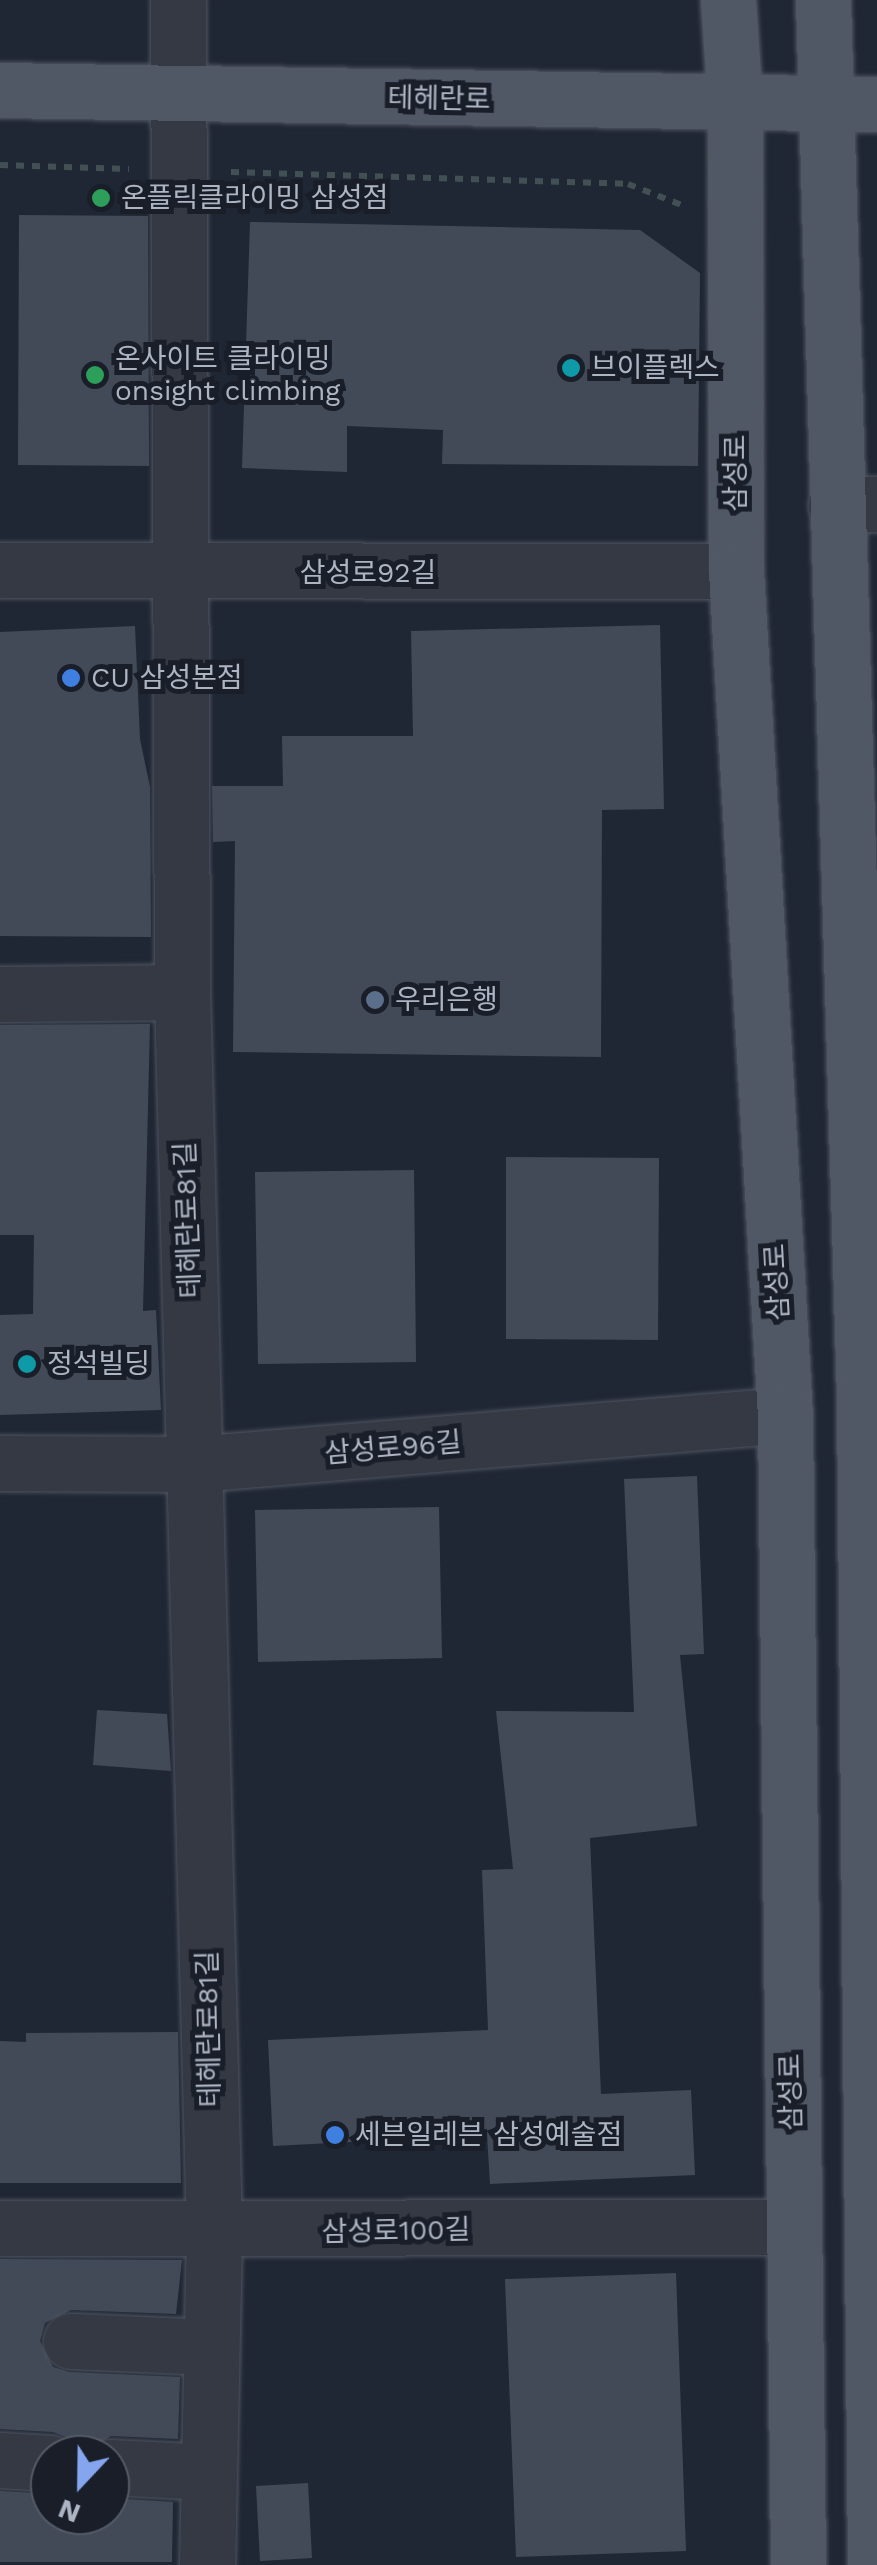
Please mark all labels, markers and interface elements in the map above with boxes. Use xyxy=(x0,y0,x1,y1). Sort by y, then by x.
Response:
street label: 테헤란로 xyxy=(387,81,491,117)
place label: 온플릭클라이밍 삼성점 xyxy=(121,181,388,215)
marker: 온플릭클라이밍 삼성점 xyxy=(90,187,112,209)
place label: 온사이트 클라이밍 onsight climbing xyxy=(115,342,340,408)
place label: 브이플렉스 xyxy=(591,351,720,385)
marker: 브이플렉스 xyxy=(560,357,582,379)
marker: 온사이트 클라이밍 onsight climbing xyxy=(84,364,106,386)
street label: 삼성로 xyxy=(719,434,753,512)
street label: 삼성로92길 xyxy=(300,556,436,590)
place label: CU 삼성본점 xyxy=(91,661,243,695)
marker: CU 삼성본점 xyxy=(60,667,82,689)
place label: 우리은행 xyxy=(395,983,498,1017)
marker: 우리은행 xyxy=(364,989,386,1011)
street label: 테헤란로81길 xyxy=(168,1141,208,1299)
street label: 삼성로 xyxy=(758,1243,796,1321)
place label: 정석빌딩 xyxy=(47,1347,150,1381)
marker: 정석빌딩 xyxy=(16,1353,38,1375)
street label: 삼성로96길 xyxy=(323,1425,463,1471)
street label: 테헤란로81길 xyxy=(191,1950,227,2108)
street label: 삼성로 xyxy=(774,2053,808,2131)
place label: 세븐일레븐 삼성예술점 xyxy=(355,2118,622,2152)
marker: 세븐일레븐 삼성예술점 xyxy=(324,2124,346,2146)
street label: 삼성로100길 xyxy=(321,2213,471,2249)
north arrow xyxy=(30,2435,130,2535)
text: N xyxy=(54,2492,85,2531)

